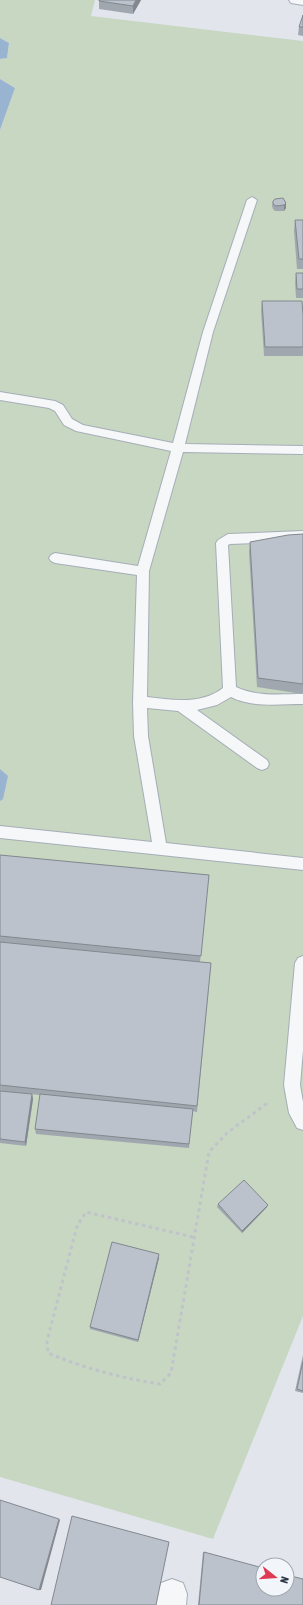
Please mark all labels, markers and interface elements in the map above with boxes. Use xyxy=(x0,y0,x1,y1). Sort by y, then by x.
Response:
north arrow xyxy=(255,1557,295,1597)
text: N xyxy=(278,1575,291,1585)

